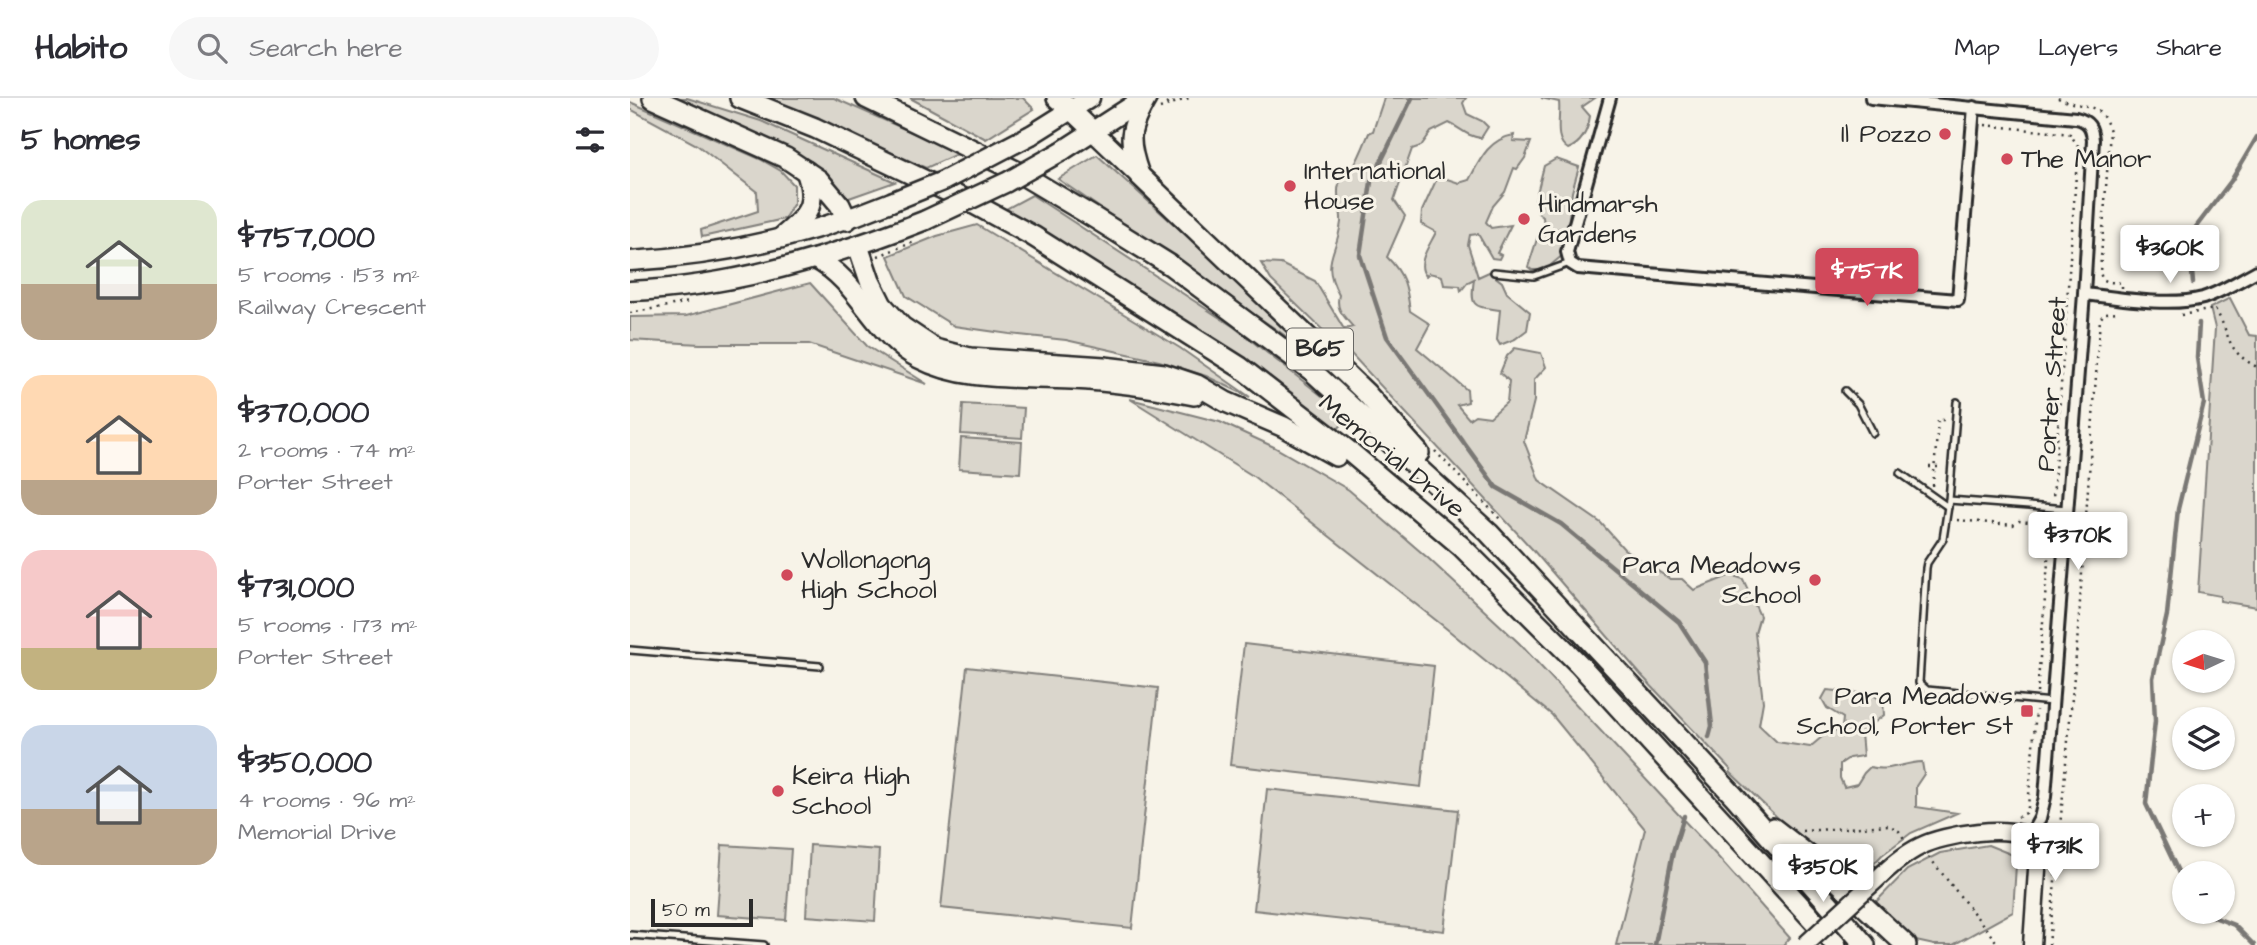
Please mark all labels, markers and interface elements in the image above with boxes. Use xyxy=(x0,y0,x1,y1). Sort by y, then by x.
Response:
search box xyxy=(169,17,659,80)
text: Habito xyxy=(35,25,127,71)
icon: search xyxy=(193,29,231,67)
text: Search here xyxy=(249,30,403,66)
text: Map xyxy=(1955,31,2000,65)
text: Layers xyxy=(2038,31,2118,65)
text: Share xyxy=(2156,31,2222,65)
place label: Il Pozzo xyxy=(1841,116,1931,152)
text: 5 homes xyxy=(21,119,141,161)
icon: filters xyxy=(571,121,609,159)
marker: Il Pozzo xyxy=(1937,126,1953,142)
place label: The Manor xyxy=(2021,141,2151,177)
marker: The Manor xyxy=(1999,151,2015,167)
place label: International House xyxy=(1304,153,1445,219)
marker: International House xyxy=(1282,178,1298,194)
place label: Hindmarsh Gardens xyxy=(1538,186,1658,252)
marker: Hindmarsh Gardens xyxy=(1516,211,1532,227)
text: $757,000 xyxy=(238,217,375,259)
pin: $360K xyxy=(2121,226,2219,285)
icon: home xyxy=(77,228,161,312)
text: $360K xyxy=(2136,232,2204,264)
pin: $757K xyxy=(1818,248,1916,308)
text: $757K xyxy=(1831,255,1903,287)
text: 5 rooms · 153 m² xyxy=(238,259,420,291)
text: Railway Crescent xyxy=(238,291,426,323)
street label: Porter Street xyxy=(2028,295,2076,473)
road number: B65 xyxy=(1287,328,1353,370)
street label: Memorial Drive xyxy=(1311,386,1473,526)
text: $370,000 xyxy=(238,392,369,434)
icon: home xyxy=(77,403,161,487)
text: 2 rooms · 74 m² xyxy=(238,434,416,466)
text: Porter Street xyxy=(238,466,393,498)
pin: $370K xyxy=(2029,512,2127,572)
text: $370K xyxy=(2044,519,2112,551)
place label: Wollongong High School xyxy=(801,542,937,610)
place label: Para Meadows School xyxy=(1622,547,1801,613)
text: $731,000 xyxy=(238,567,354,609)
marker: Wollongong High School xyxy=(779,567,795,583)
marker: Para Meadows School xyxy=(1807,572,1823,588)
icon: home xyxy=(77,578,161,662)
text: 5 rooms · 173 m² xyxy=(238,609,418,641)
north arrow xyxy=(2172,630,2235,693)
map controls xyxy=(2172,630,2235,924)
text: Porter Street xyxy=(238,641,393,673)
place label: Para Meadows School, Porter St xyxy=(1796,678,2013,744)
marker: Para Meadows School, Porter St xyxy=(2019,703,2035,719)
button: layers xyxy=(2172,707,2235,770)
text: $350,000 xyxy=(238,742,372,784)
icon: home xyxy=(77,753,161,837)
place label: Keira High School xyxy=(792,758,910,824)
marker: Keira High School xyxy=(770,783,786,799)
text: 4 rooms · 96 m² xyxy=(238,784,416,816)
button: + xyxy=(2172,784,2235,847)
text: Memorial Drive xyxy=(238,816,396,848)
pin: $731K xyxy=(2006,824,2104,883)
text: $731K xyxy=(2027,830,2083,862)
pin: $350K xyxy=(1774,844,1872,904)
text: $350K xyxy=(1788,851,1858,883)
button: − xyxy=(2172,861,2235,924)
scale bar xyxy=(651,896,752,928)
text: 50 m xyxy=(662,897,710,924)

